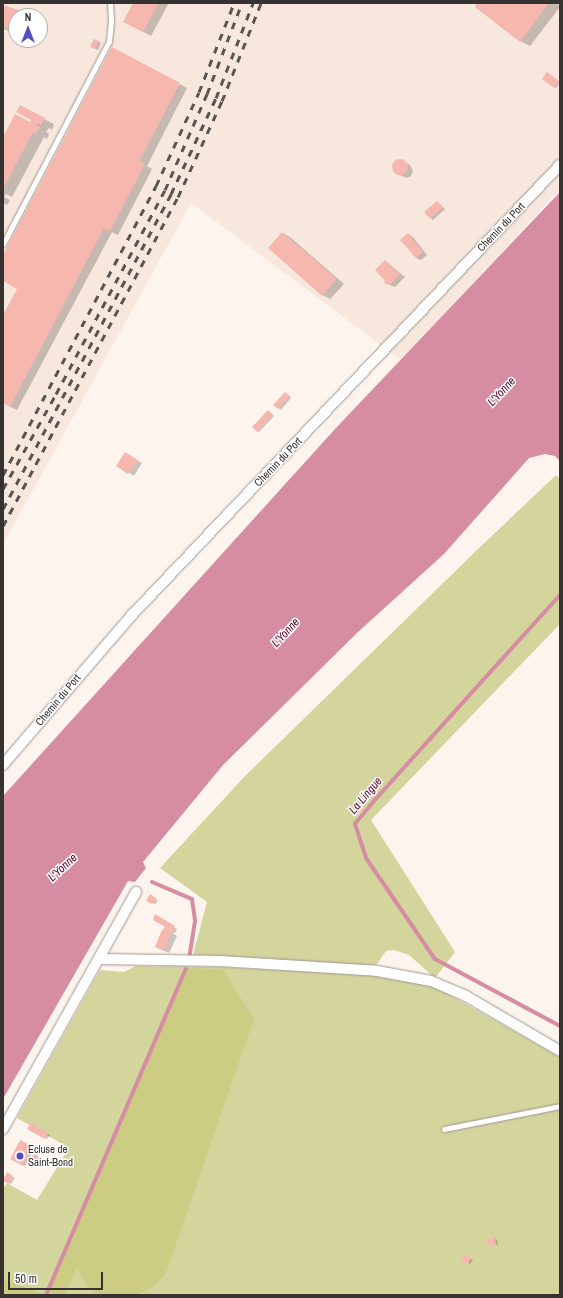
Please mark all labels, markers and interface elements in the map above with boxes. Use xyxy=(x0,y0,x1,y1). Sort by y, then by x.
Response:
north arrow xyxy=(8,8,48,48)
text: N xyxy=(25,10,31,24)
street label: Chemin du Port xyxy=(474,200,528,254)
water label: L'Yonne xyxy=(485,374,519,410)
street label: Chemin du Port xyxy=(251,435,305,489)
water label: L'Yonne xyxy=(269,615,303,651)
street label: Chemin du Port xyxy=(33,672,83,728)
water label: La Lingue xyxy=(346,775,386,817)
water label: L'Yonne xyxy=(45,851,81,885)
place label: Ecluse de Saint-Bond xyxy=(28,1143,73,1169)
marker: Ecluse de Saint-Bond xyxy=(15,1151,25,1161)
scale bar xyxy=(10,1264,105,1290)
text: 50 m xyxy=(15,1271,37,1287)

